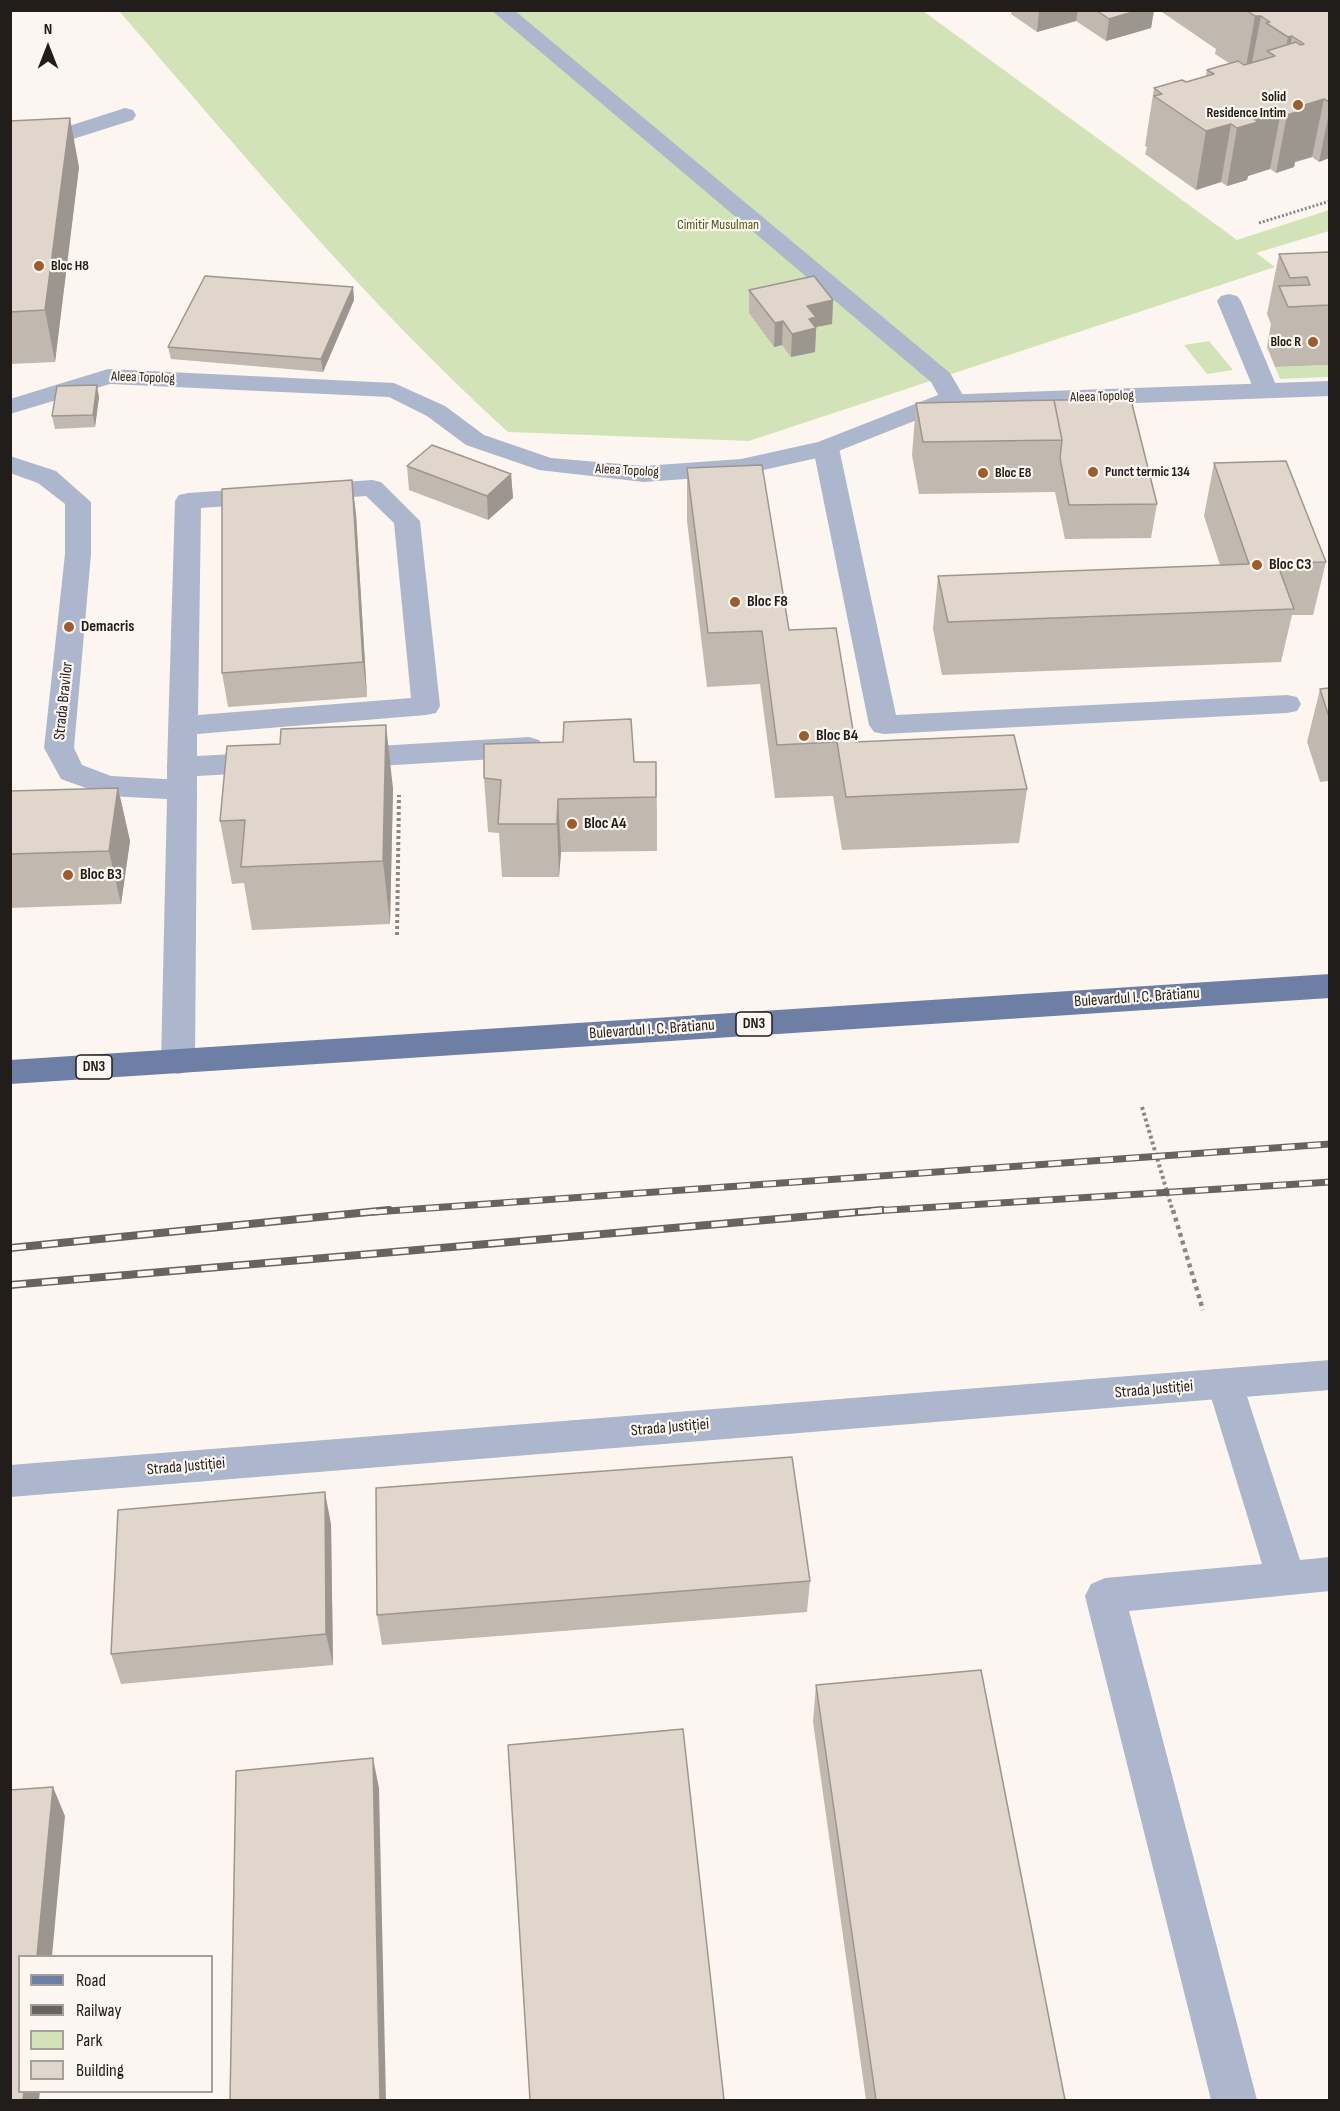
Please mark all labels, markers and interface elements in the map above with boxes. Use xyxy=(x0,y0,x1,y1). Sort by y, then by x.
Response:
north arrow xyxy=(18,18,78,78)
text: N xyxy=(44,20,52,39)
place label: Solid Residence Intim xyxy=(1207,89,1286,122)
marker: Solid Residence Intim xyxy=(1291,98,1305,112)
park label: Cimitir Musulman xyxy=(677,217,759,233)
place label: Bloc H8 xyxy=(51,258,89,274)
marker: Bloc H8 xyxy=(32,259,46,273)
place label: Bloc R xyxy=(1270,334,1301,350)
marker: Bloc R xyxy=(1306,335,1320,349)
street label: Aleea Topolog xyxy=(111,368,175,388)
street label: Aleea Topolog xyxy=(1070,387,1134,407)
street label: Aleea Topolog xyxy=(595,461,659,481)
place label: Punct termic 134 xyxy=(1105,464,1190,480)
place label: Bloc E8 xyxy=(995,465,1031,481)
marker: Punct termic 134 xyxy=(1086,465,1100,479)
marker: Bloc E8 xyxy=(976,466,990,480)
place label: Bloc C3 xyxy=(1269,555,1311,575)
marker: Bloc C3 xyxy=(1250,558,1264,572)
place label: Bloc F8 xyxy=(747,592,788,612)
marker: Bloc F8 xyxy=(728,595,742,609)
place label: Demacris xyxy=(81,617,134,637)
marker: Demacris xyxy=(62,620,76,634)
street label: Strada Bravilor xyxy=(50,661,78,741)
place label: Bloc B4 xyxy=(816,726,858,746)
marker: Bloc B4 xyxy=(797,729,811,743)
place label: Bloc A4 xyxy=(584,814,626,834)
marker: Bloc A4 xyxy=(565,817,579,831)
place label: Bloc B3 xyxy=(80,865,122,885)
marker: Bloc B3 xyxy=(61,868,75,882)
street label: Bulevardul I. C. Brătianu xyxy=(1074,984,1200,1012)
road number: DN3 xyxy=(736,1012,772,1036)
street label: Bulevardul I. C. Brătianu xyxy=(589,1016,715,1044)
road number: DN3 xyxy=(76,1055,112,1079)
street label: Strada Justiției xyxy=(1114,1377,1194,1403)
street label: Strada Justiției xyxy=(630,1415,710,1441)
street label: Strada Justiției xyxy=(146,1454,226,1480)
legend xyxy=(18,1955,213,2093)
text: Road xyxy=(76,1970,106,1991)
text: Railway xyxy=(76,2000,121,2021)
text: Park xyxy=(76,2030,102,2051)
text: Building xyxy=(76,2060,124,2081)

